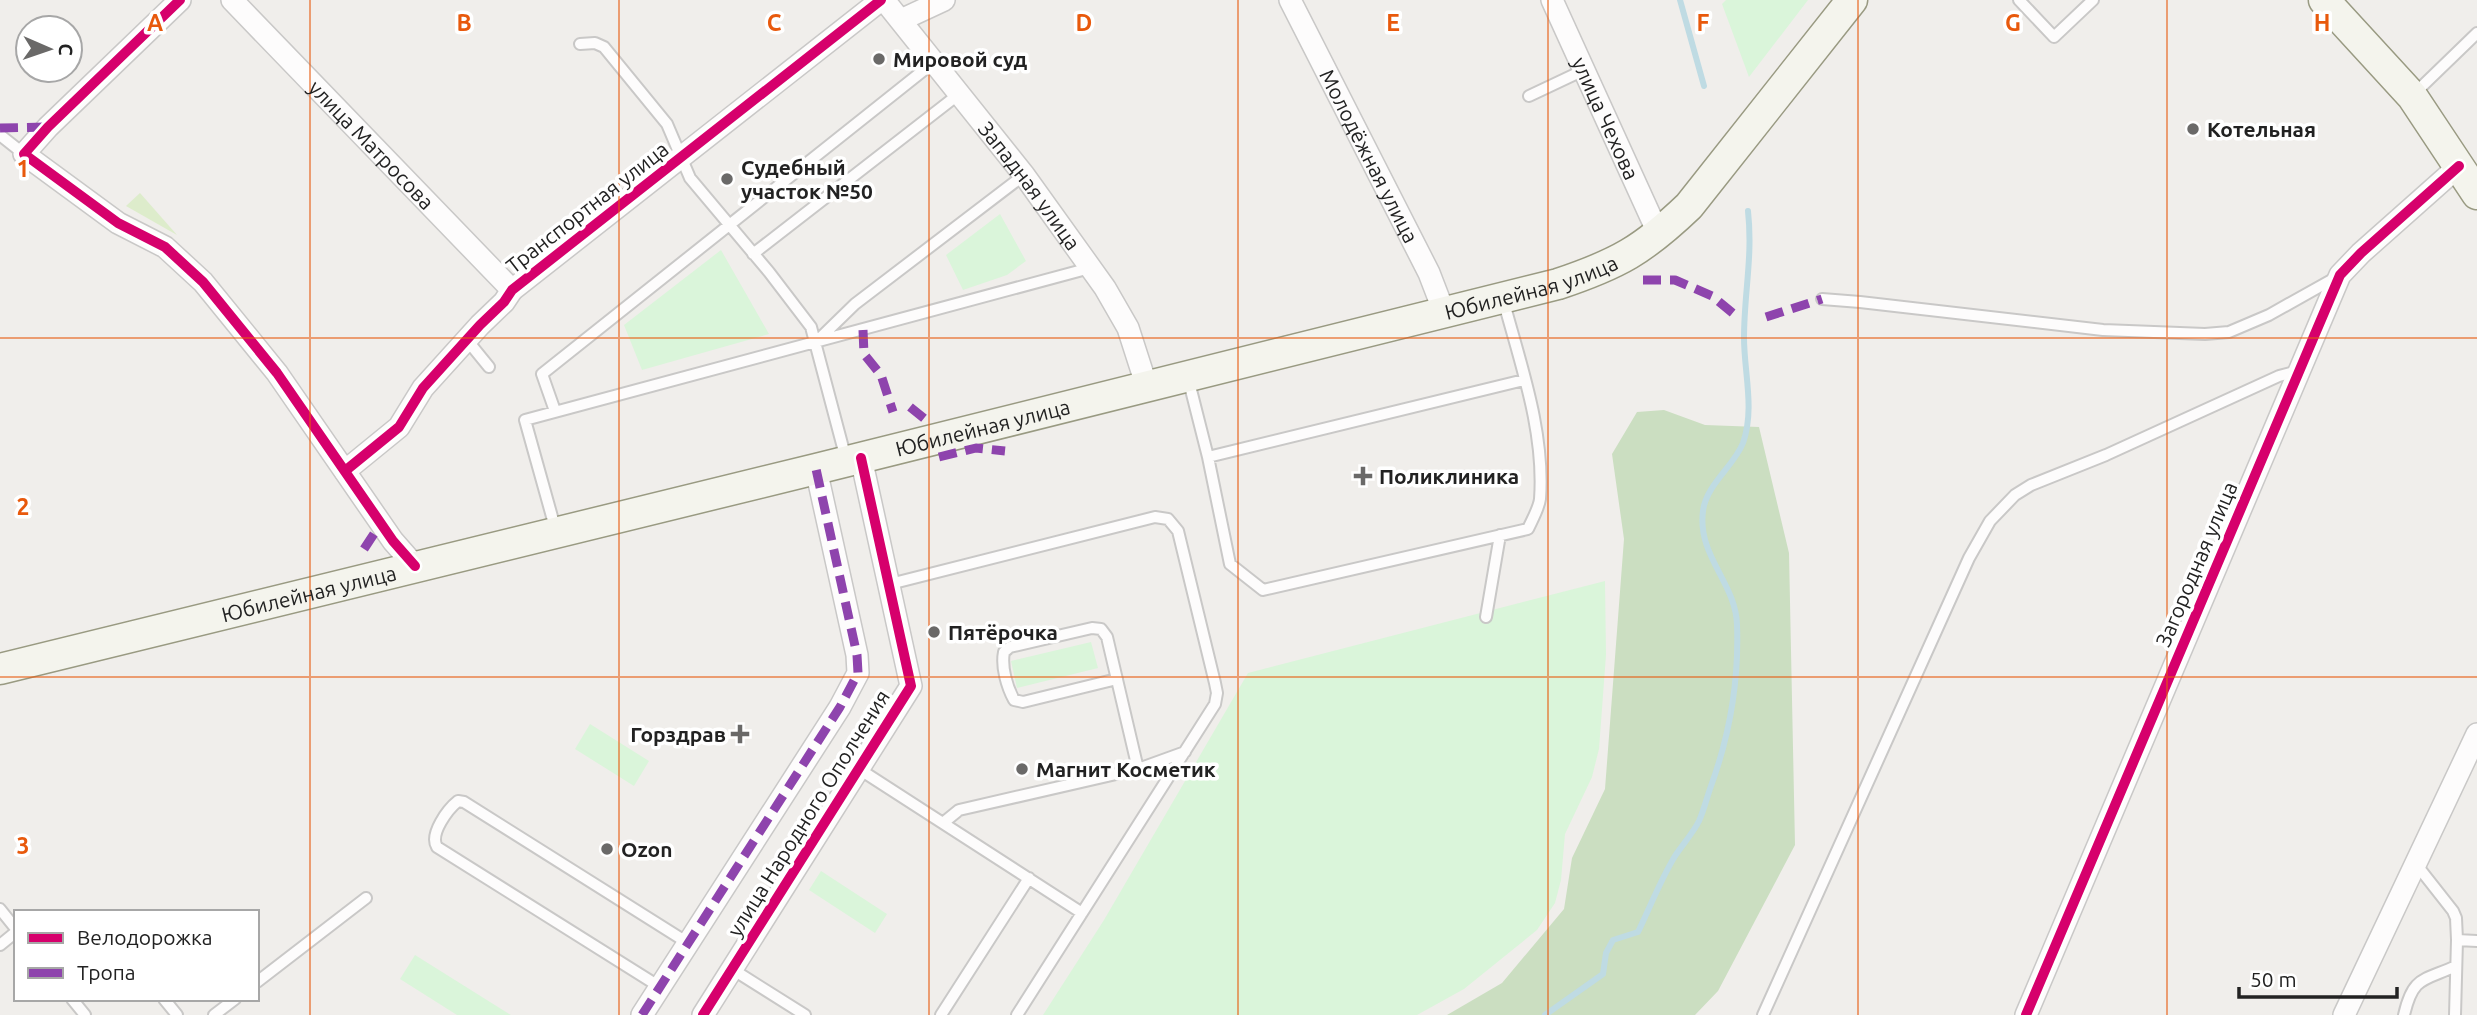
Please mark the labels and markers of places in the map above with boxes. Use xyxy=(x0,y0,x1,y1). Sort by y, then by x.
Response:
place label: Мировой суд xyxy=(893,47,1028,71)
marker: Мировой суд xyxy=(871,51,887,67)
place label: Котельная xyxy=(2207,117,2316,141)
marker: Котельная xyxy=(2185,121,2201,137)
place label: Судебный участок №50 xyxy=(741,155,873,203)
marker: Судебный участок №50 xyxy=(719,171,735,187)
place label: Поликлиника xyxy=(1379,464,1519,488)
marker: Поликлиника xyxy=(1353,466,1373,486)
place label: Пятёрочка xyxy=(948,620,1058,644)
marker: Пятёрочка xyxy=(926,624,942,640)
place label: Горздрав xyxy=(630,722,726,746)
marker: Горздрав xyxy=(732,726,748,742)
place label: Магнит Косметик xyxy=(1036,757,1216,781)
marker: Магнит Косметик xyxy=(1014,761,1030,777)
place label: Ozon xyxy=(621,837,672,861)
marker: Ozon xyxy=(599,841,615,857)

